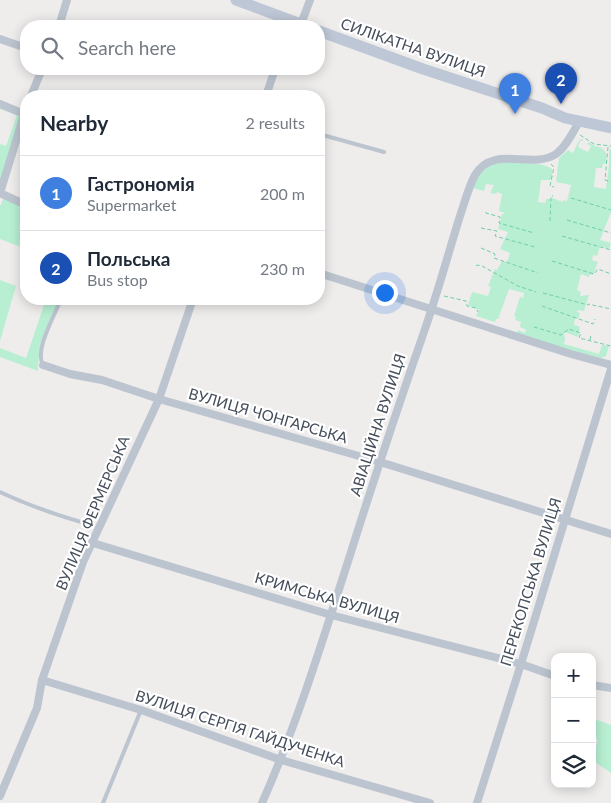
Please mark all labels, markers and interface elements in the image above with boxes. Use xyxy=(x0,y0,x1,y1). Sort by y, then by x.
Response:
street label: СИЛІКАТНА ВУЛИЦЯ xyxy=(339,14,488,80)
search box xyxy=(20,20,325,75)
icon: search xyxy=(38,34,66,62)
text: Search here xyxy=(78,36,176,59)
pin: 2 xyxy=(545,63,577,104)
pin: 1 xyxy=(499,73,531,114)
text: Nearby xyxy=(40,110,108,135)
text: 2 results xyxy=(245,113,305,132)
text: Гастрономія xyxy=(87,172,195,195)
text: 1 xyxy=(51,184,61,203)
text: 200 m xyxy=(260,184,305,203)
text: Supermarket xyxy=(87,195,176,214)
text: Польська xyxy=(87,247,170,270)
text: 2 xyxy=(51,259,61,278)
text: 230 m xyxy=(260,259,305,278)
text: Bus stop xyxy=(87,270,148,289)
your location xyxy=(372,280,398,306)
street label: АВІАЦІЙНА ВУЛИЦЯ xyxy=(345,351,409,498)
street label: ВУЛИЦЯ ЧОНГАРСЬКА xyxy=(187,384,351,447)
street label: ВУЛИЦЯ ФЕРМЕРСЬКА xyxy=(51,432,133,593)
street label: ПЕРЕКОПСЬКА ВУЛИЦЯ xyxy=(496,495,564,668)
street label: КРИМСЬКА ВУЛИЦЯ xyxy=(253,568,402,626)
map controls xyxy=(551,653,596,788)
button: + xyxy=(551,653,596,698)
street label: ВУЛИЦЯ СЕРГІЯ ГАЙДУЧЕНКА xyxy=(133,686,348,771)
button: − xyxy=(551,698,596,743)
button: layers xyxy=(551,743,596,788)

